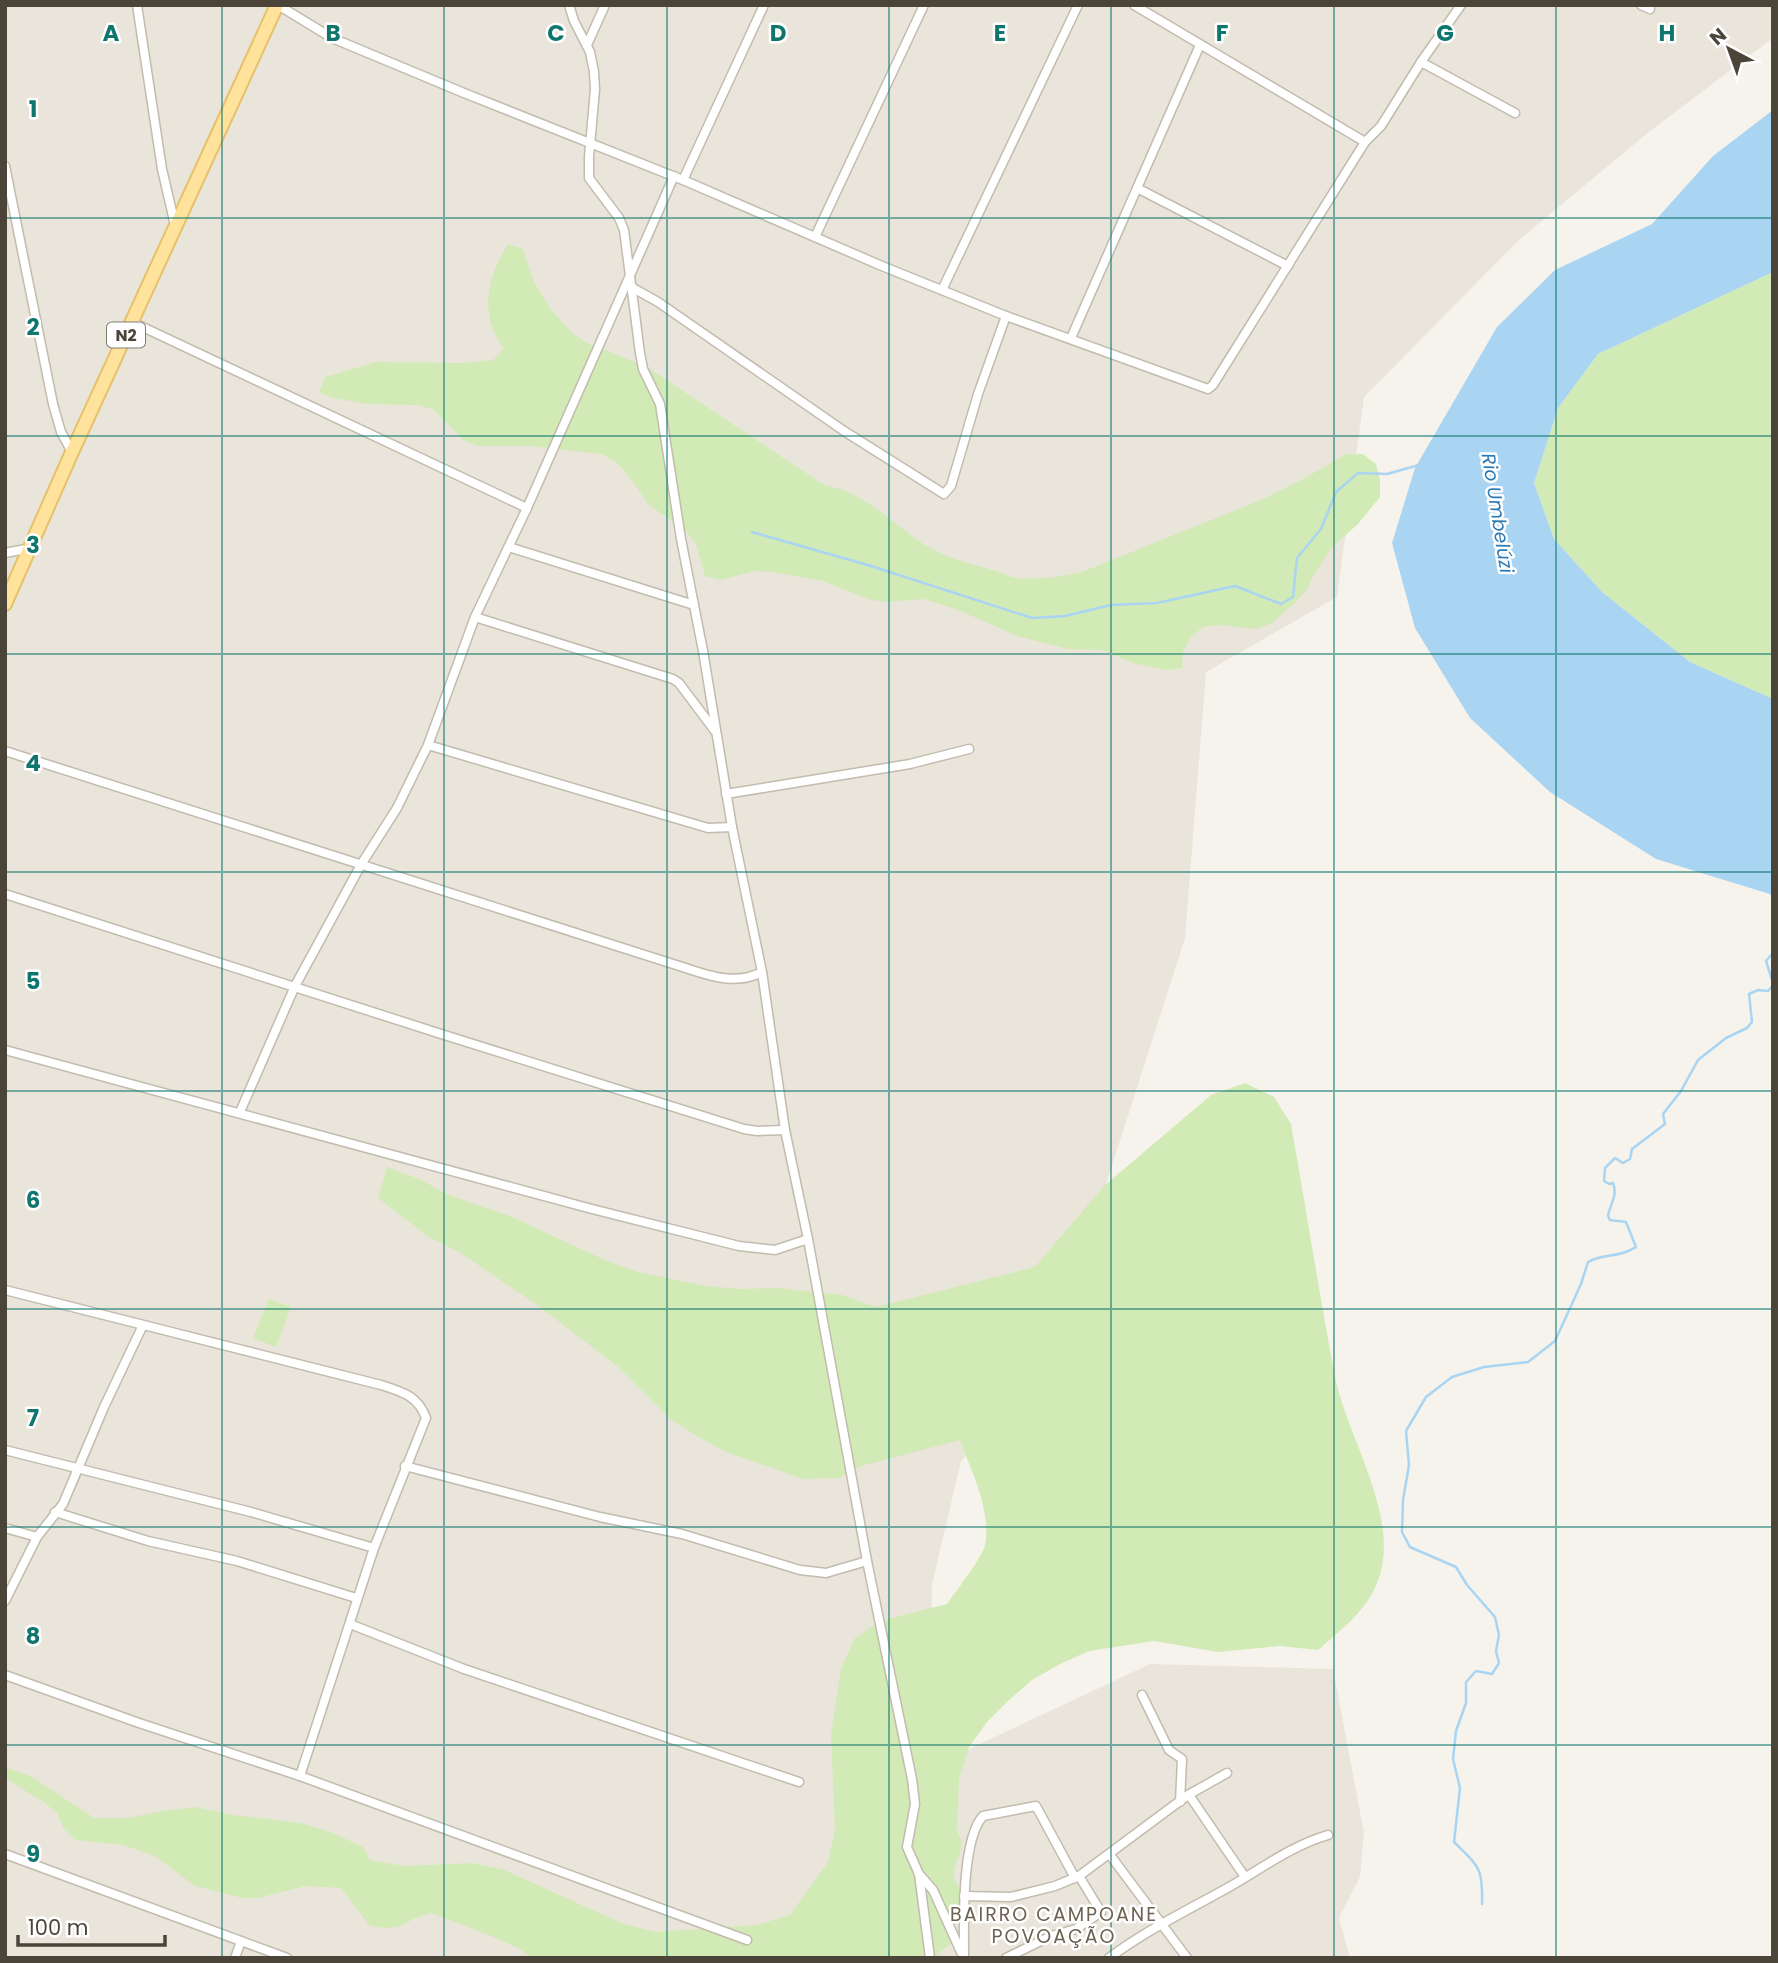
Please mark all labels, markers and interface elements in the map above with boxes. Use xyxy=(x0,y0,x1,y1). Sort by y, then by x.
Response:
north arrow xyxy=(1694,14,1764,84)
text: A xyxy=(103,17,120,49)
text: B xyxy=(325,17,341,49)
text: C xyxy=(547,17,565,49)
text: D xyxy=(770,17,786,49)
text: E xyxy=(994,17,1006,49)
text: F xyxy=(1216,17,1228,49)
text: G xyxy=(1436,17,1454,49)
text: H xyxy=(1659,17,1675,49)
text: N xyxy=(1704,22,1732,51)
text: 1 xyxy=(29,93,37,125)
text: 2 xyxy=(26,311,40,343)
road number: N2 xyxy=(107,322,145,348)
water label: Rio Umbelúzi xyxy=(1475,451,1520,575)
text: 3 xyxy=(26,529,40,561)
text: 4 xyxy=(25,747,41,779)
text: 5 xyxy=(26,965,40,997)
text: 6 xyxy=(26,1184,40,1216)
text: 7 xyxy=(27,1402,39,1434)
text: 8 xyxy=(26,1620,40,1652)
text: 9 xyxy=(26,1838,40,1870)
district label: BAIRRO CAMPOANE POVOAÇÃO xyxy=(950,1901,1158,1950)
scale bar xyxy=(18,1904,164,1948)
text: 100 m xyxy=(28,1913,88,1942)

